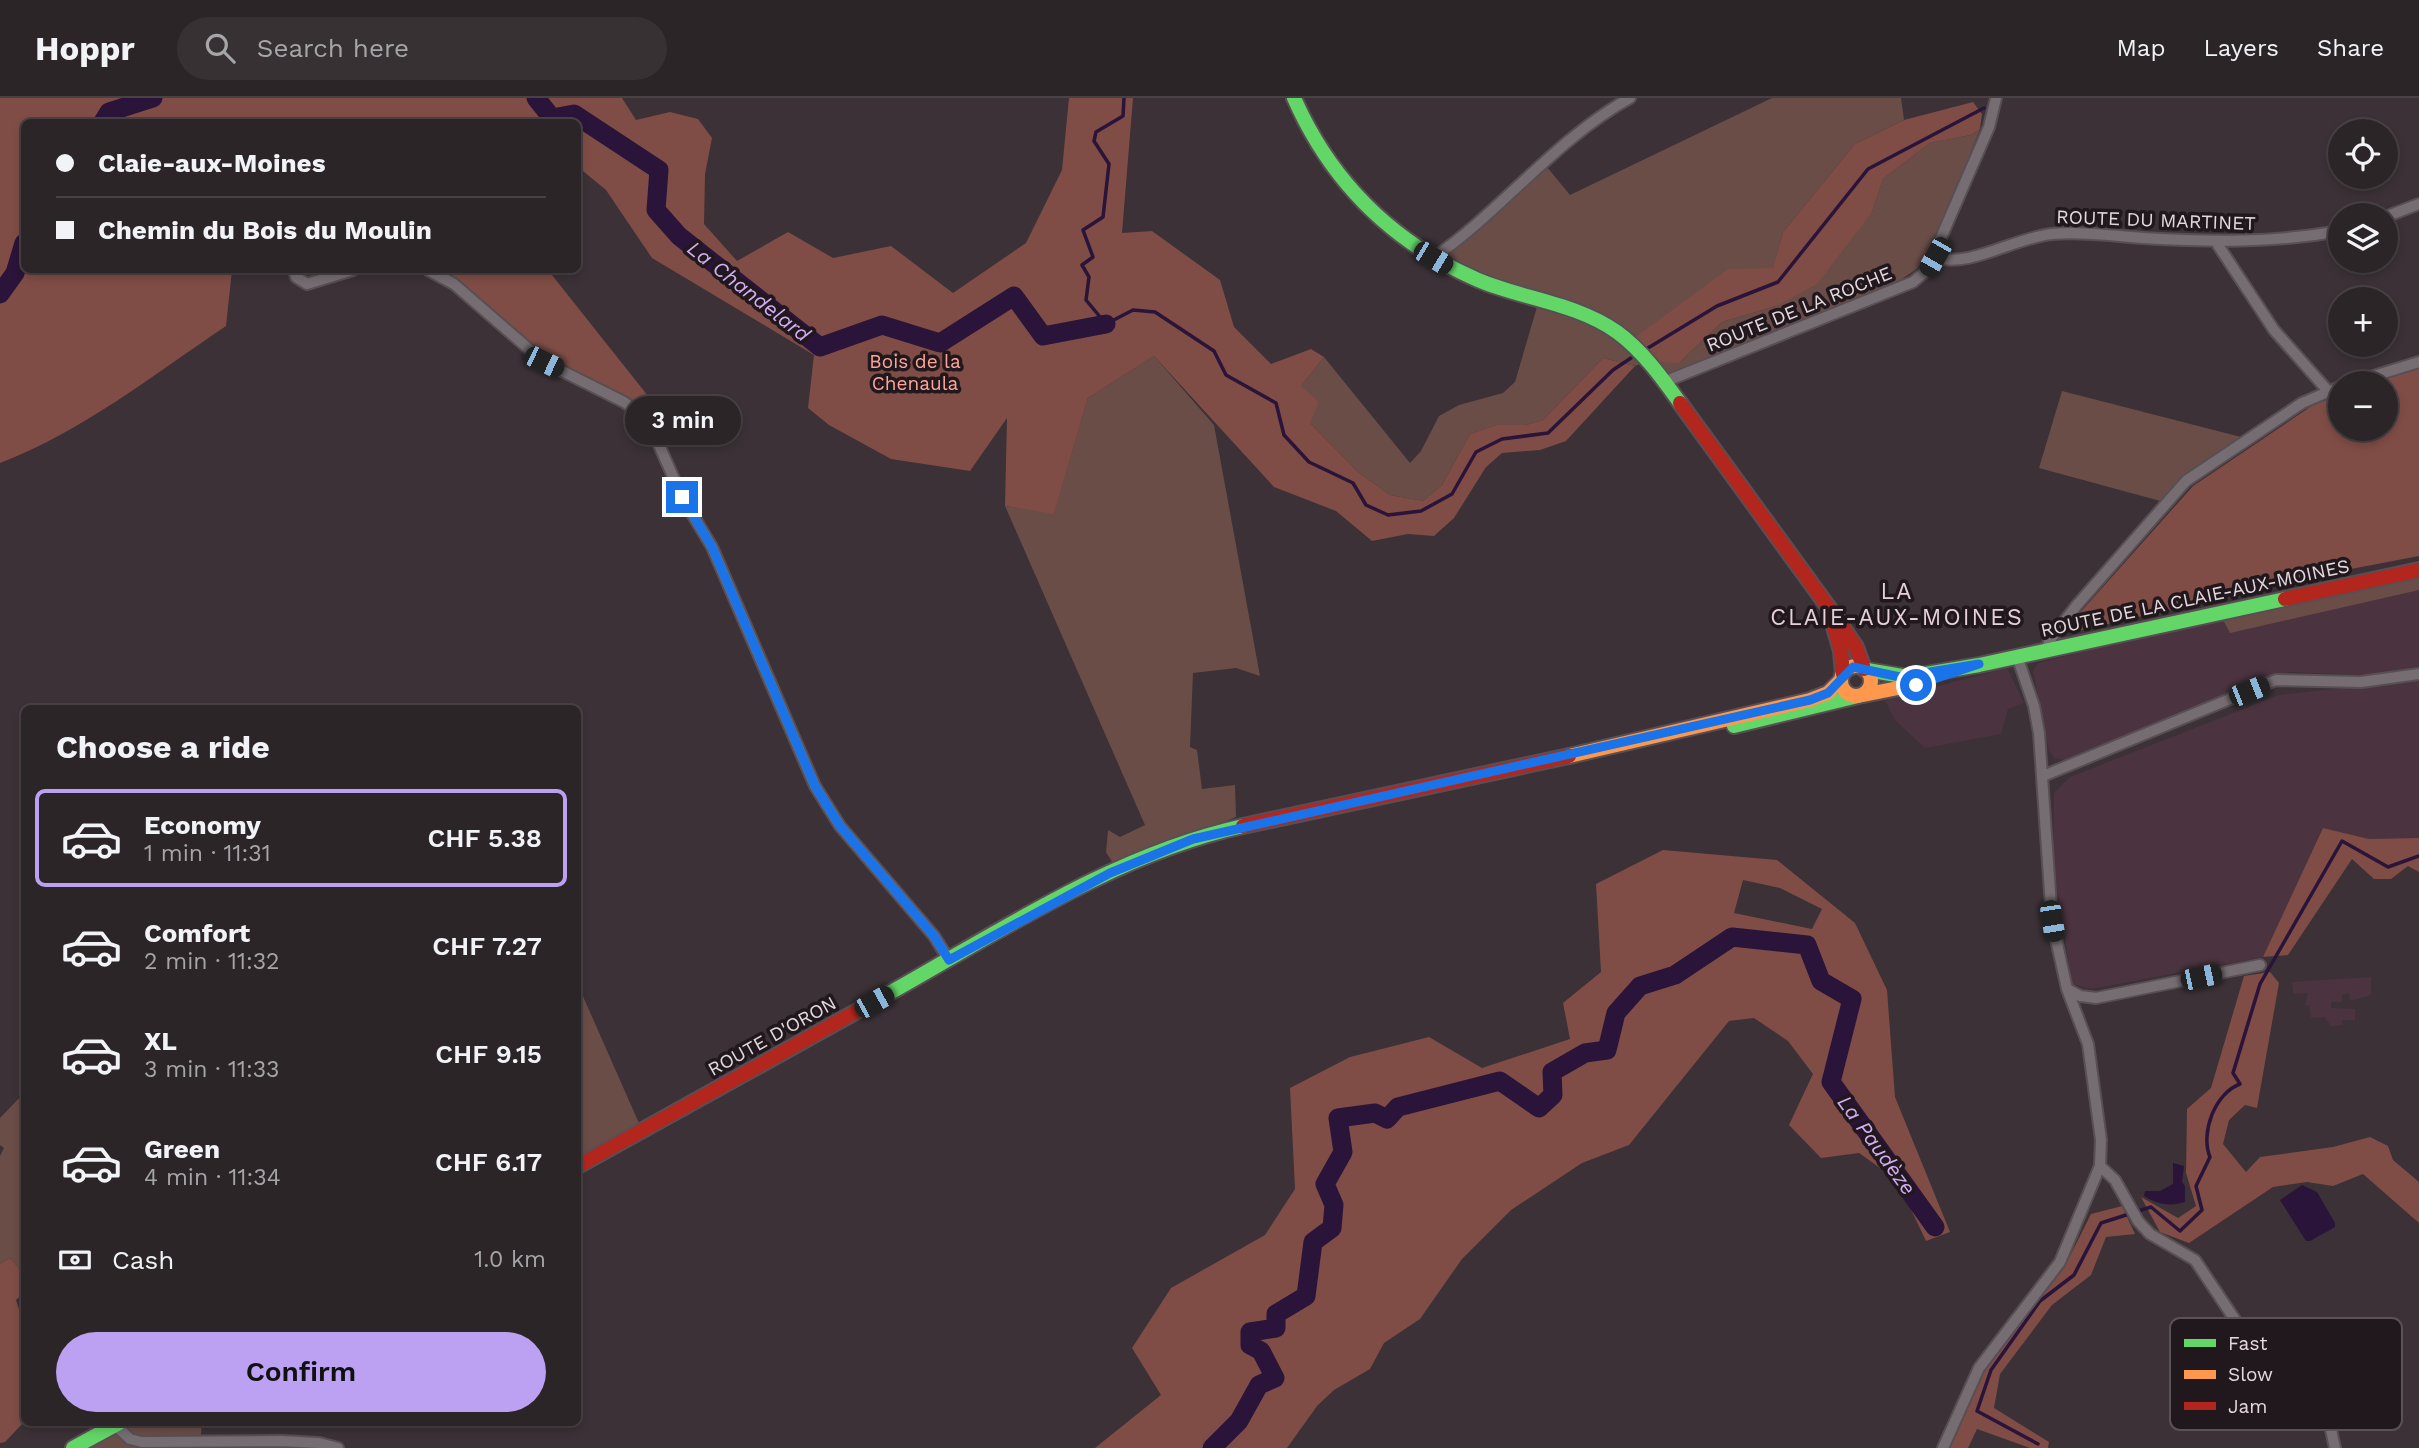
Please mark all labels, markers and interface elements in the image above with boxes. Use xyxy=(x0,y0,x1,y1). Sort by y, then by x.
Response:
search box xyxy=(177,17,667,80)
text: Hoppr xyxy=(35,29,135,68)
icon: search xyxy=(201,29,239,67)
text: Search here xyxy=(257,33,409,63)
text: Map xyxy=(2117,34,2165,62)
text: Layers xyxy=(2203,34,2279,62)
text: Share xyxy=(2317,34,2384,62)
map controls xyxy=(2328,119,2398,441)
button: locate xyxy=(2328,119,2398,189)
text: Claie-aux-Moines xyxy=(98,148,326,178)
button: layers xyxy=(2328,203,2398,273)
street label: ROUTE DU MARTINET xyxy=(2056,205,2256,235)
text: Chemin du Bois du Moulin xyxy=(98,215,432,245)
car xyxy=(1916,234,1955,280)
water label: La Chandelard xyxy=(683,235,816,347)
car xyxy=(1410,238,1457,278)
street label: ROUTE DE LA ROCHE xyxy=(1703,261,1895,357)
button: + xyxy=(2328,287,2398,357)
car xyxy=(521,343,568,381)
park label: Bois de la Chenaula xyxy=(869,350,961,395)
button: − xyxy=(2328,371,2398,441)
callout: 3 min xyxy=(624,396,740,444)
text: 3 min xyxy=(651,407,715,434)
route end xyxy=(666,481,698,513)
street label: ROUTE DE LA CLAIE-AUX-MOINES xyxy=(2038,554,2352,642)
district label: LA CLAIE-AUX-MOINES xyxy=(1770,578,2024,631)
route start xyxy=(1900,669,1932,701)
car xyxy=(2226,673,2273,709)
text: Choose a ride xyxy=(56,728,270,766)
icon: car xyxy=(60,807,123,870)
text: Economy xyxy=(144,810,261,840)
text: CHF 5.38 xyxy=(428,823,542,853)
text: 1 min · 11:31 xyxy=(144,840,271,867)
car xyxy=(2039,899,2066,943)
icon: car xyxy=(60,915,123,978)
text: Comfort xyxy=(144,918,250,948)
text: CHF 7.27 xyxy=(432,931,542,961)
text: 2 min · 11:32 xyxy=(144,948,280,975)
car xyxy=(2179,962,2224,992)
car xyxy=(851,983,898,1021)
street label: ROUTE D'ORON xyxy=(704,991,840,1081)
icon: car xyxy=(60,1023,123,1086)
text: XL xyxy=(144,1026,177,1056)
text: CHF 9.15 xyxy=(435,1039,542,1069)
text: 3 min · 11:33 xyxy=(144,1056,280,1083)
water label: La Paudèze xyxy=(1832,1090,1922,1200)
icon: car xyxy=(60,1131,123,1194)
text: Green xyxy=(144,1134,220,1164)
text: CHF 6.17 xyxy=(435,1147,542,1177)
text: 4 min · 11:34 xyxy=(144,1164,281,1191)
icon: cash xyxy=(56,1241,94,1279)
text: Cash xyxy=(112,1245,174,1275)
text: 1.0 km xyxy=(474,1246,546,1273)
legend xyxy=(2170,1318,2402,1430)
button: Confirm xyxy=(56,1332,546,1412)
text: Fast xyxy=(2228,1332,2267,1355)
text: Slow xyxy=(2228,1363,2273,1386)
text: Jam xyxy=(2228,1395,2267,1418)

